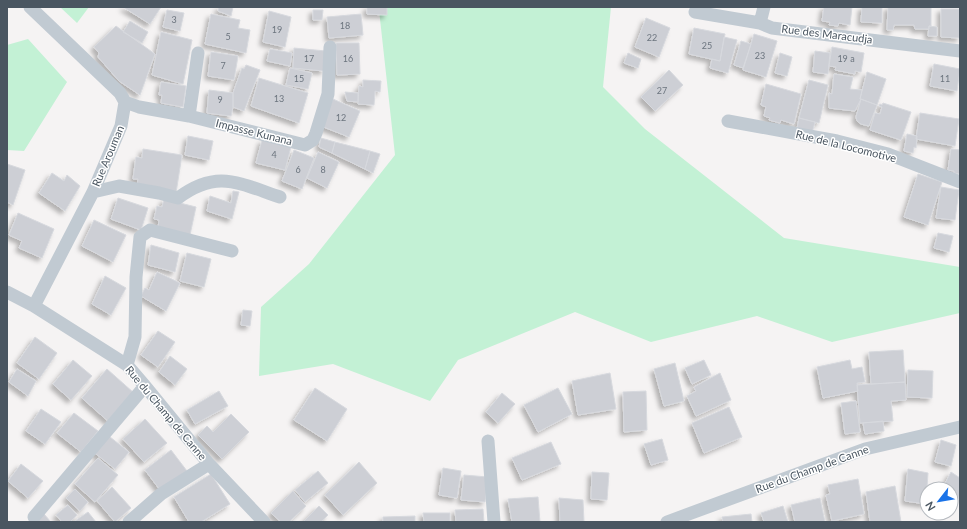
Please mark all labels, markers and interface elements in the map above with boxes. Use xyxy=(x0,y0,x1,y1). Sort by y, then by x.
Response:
house number: 3 xyxy=(171,14,177,25)
house number: 18 xyxy=(340,20,350,31)
street label: Rue des Maracudja xyxy=(781,21,873,46)
house number: 19 xyxy=(272,24,282,35)
house number: 5 xyxy=(225,31,231,42)
house number: 22 xyxy=(647,32,657,43)
house number: 25 xyxy=(702,40,712,51)
house number: 23 xyxy=(755,50,765,61)
house number: 17 xyxy=(304,53,314,64)
house number: 16 xyxy=(343,53,353,64)
house number: 19 a xyxy=(837,53,855,64)
house number: 7 xyxy=(220,60,226,71)
house number: 15 xyxy=(294,73,304,84)
house number: 11 xyxy=(940,73,950,84)
house number: 27 xyxy=(657,85,667,96)
house number: 13 xyxy=(274,93,284,104)
house number: 9 xyxy=(217,94,223,105)
house number: 12 xyxy=(336,112,346,123)
street label: Impasse Kunana xyxy=(215,116,294,147)
street label: Rue Arouman xyxy=(89,123,126,188)
street label: Rue de la Locomotive xyxy=(794,127,898,164)
house number: 4 xyxy=(271,149,277,160)
house number: 6 xyxy=(295,164,301,175)
house number: 8 xyxy=(320,164,326,175)
street label: Rue du Champ de Canne xyxy=(123,363,210,463)
street label: Rue du Champ de Canne xyxy=(754,442,870,495)
north arrow xyxy=(919,481,959,521)
text: N xyxy=(922,499,938,513)

